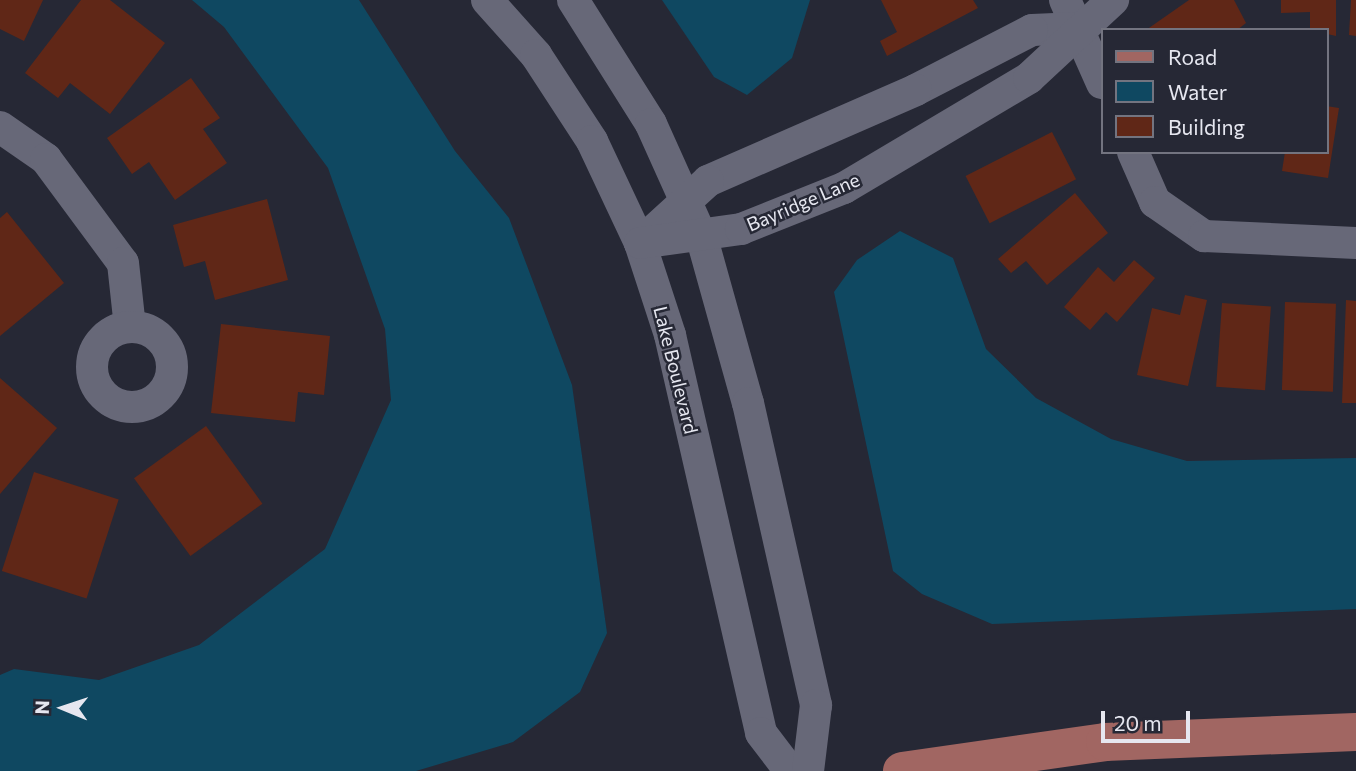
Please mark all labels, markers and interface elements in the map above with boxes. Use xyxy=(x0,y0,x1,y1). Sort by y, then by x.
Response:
legend xyxy=(1100,28,1328,154)
text: Road xyxy=(1168,44,1217,69)
text: Water xyxy=(1168,79,1227,104)
text: Building xyxy=(1168,114,1245,139)
street label: Bayridge Lane xyxy=(743,168,863,236)
street label: Lake Boulevard xyxy=(649,304,703,436)
north arrow xyxy=(28,673,98,743)
scale bar xyxy=(1104,698,1193,742)
text: N xyxy=(30,700,53,715)
text: 20 m xyxy=(1114,710,1162,735)

